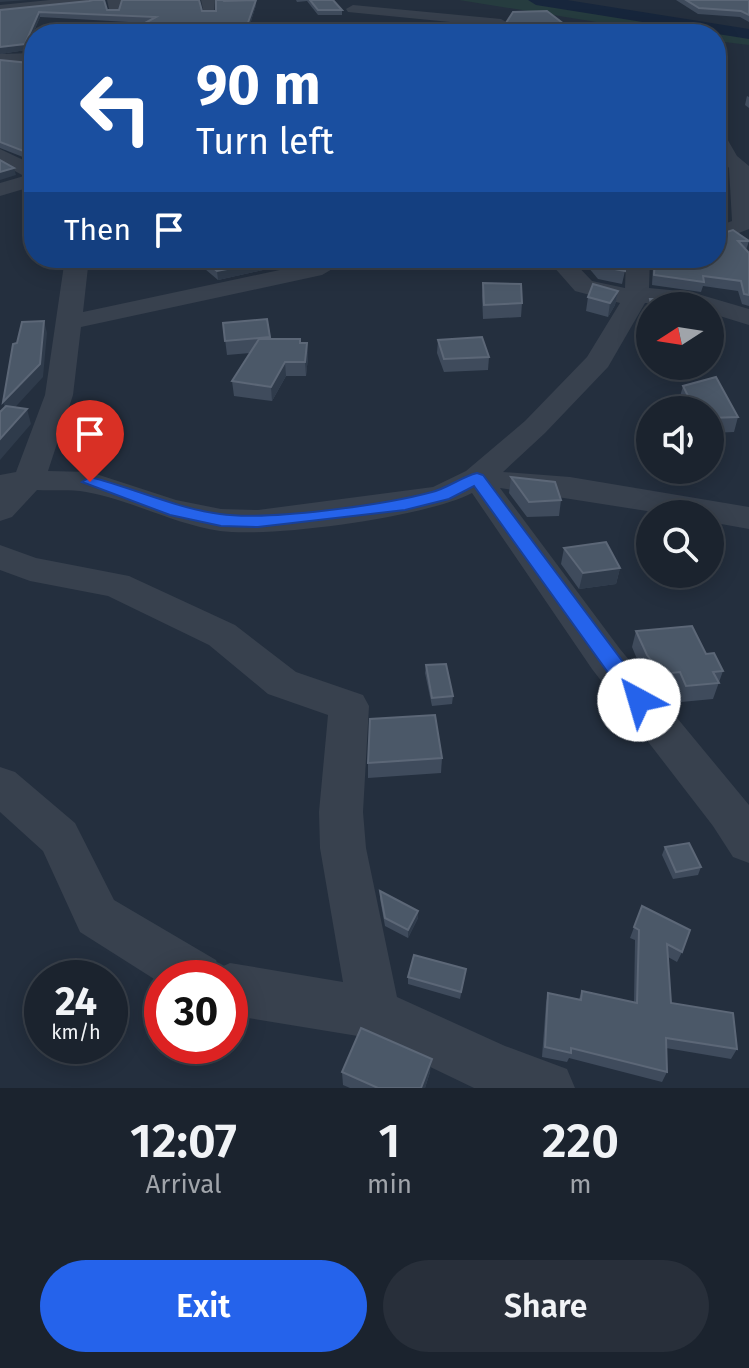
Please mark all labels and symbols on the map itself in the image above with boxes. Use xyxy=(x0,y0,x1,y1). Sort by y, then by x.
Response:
north arrow xyxy=(636,292,724,380)
pin xyxy=(56,400,124,482)
position arrow xyxy=(597,658,681,742)
speed limit sign: 30 xyxy=(144,960,248,1064)

